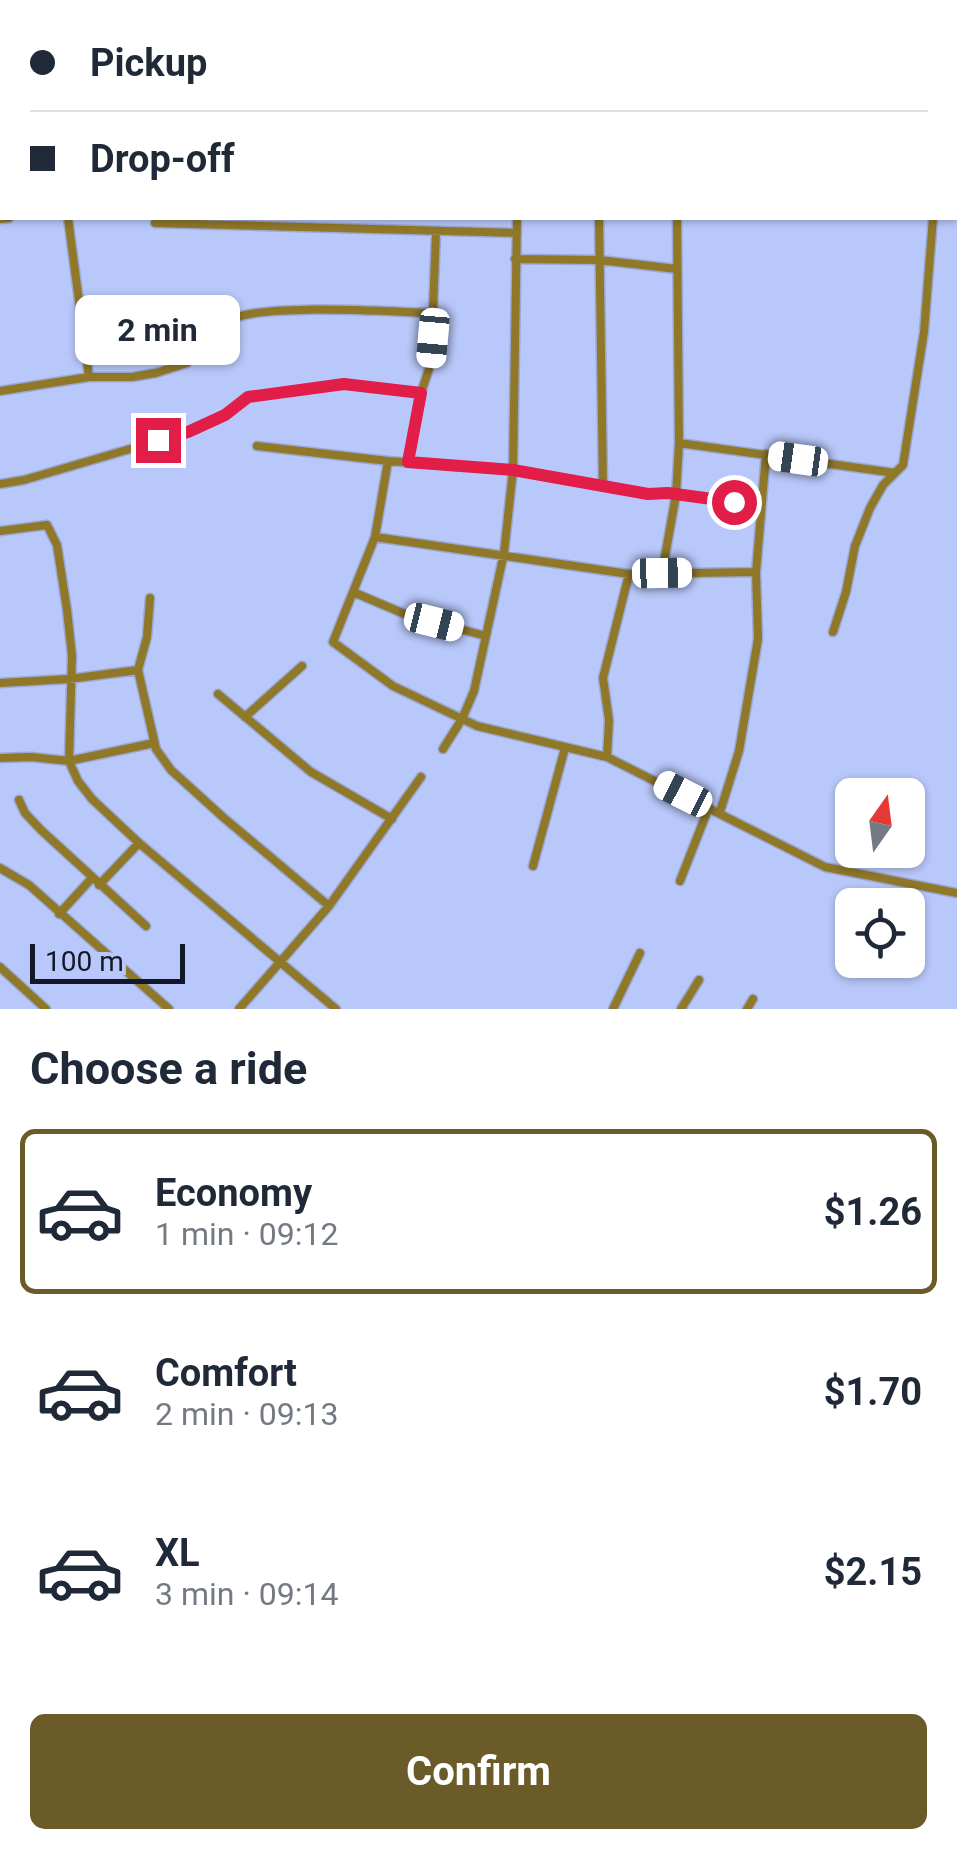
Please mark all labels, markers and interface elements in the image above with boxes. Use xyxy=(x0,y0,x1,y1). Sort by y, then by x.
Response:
text: Pickup xyxy=(90,41,207,85)
text: Drop-off xyxy=(90,137,235,181)
callout: 2 min xyxy=(76,295,240,365)
car xyxy=(415,307,451,369)
text: 2 min xyxy=(117,311,198,349)
route end xyxy=(136,418,181,463)
car xyxy=(766,440,830,478)
route start xyxy=(712,480,757,525)
car xyxy=(632,557,692,589)
car xyxy=(401,600,467,644)
car xyxy=(649,767,717,821)
north arrow xyxy=(835,778,925,868)
map controls xyxy=(835,778,925,978)
button: locate xyxy=(835,888,925,978)
scale bar xyxy=(30,939,185,984)
text: 100 m xyxy=(45,945,124,978)
text: Choose a ride xyxy=(30,1042,307,1095)
icon: car xyxy=(35,1167,125,1257)
text: Economy xyxy=(155,1171,312,1215)
text: $1.26 xyxy=(824,1190,922,1234)
text: 1 min · 09:12 xyxy=(155,1215,338,1253)
icon: car xyxy=(35,1347,125,1437)
text: Comfort xyxy=(155,1351,297,1395)
text: $1.70 xyxy=(824,1370,922,1414)
text: 2 min · 09:13 xyxy=(155,1395,338,1433)
icon: car xyxy=(35,1527,125,1617)
text: XL xyxy=(155,1531,200,1575)
text: $2.15 xyxy=(824,1550,922,1594)
text: 3 min · 09:14 xyxy=(155,1575,338,1613)
button: Confirm xyxy=(30,1714,927,1829)

